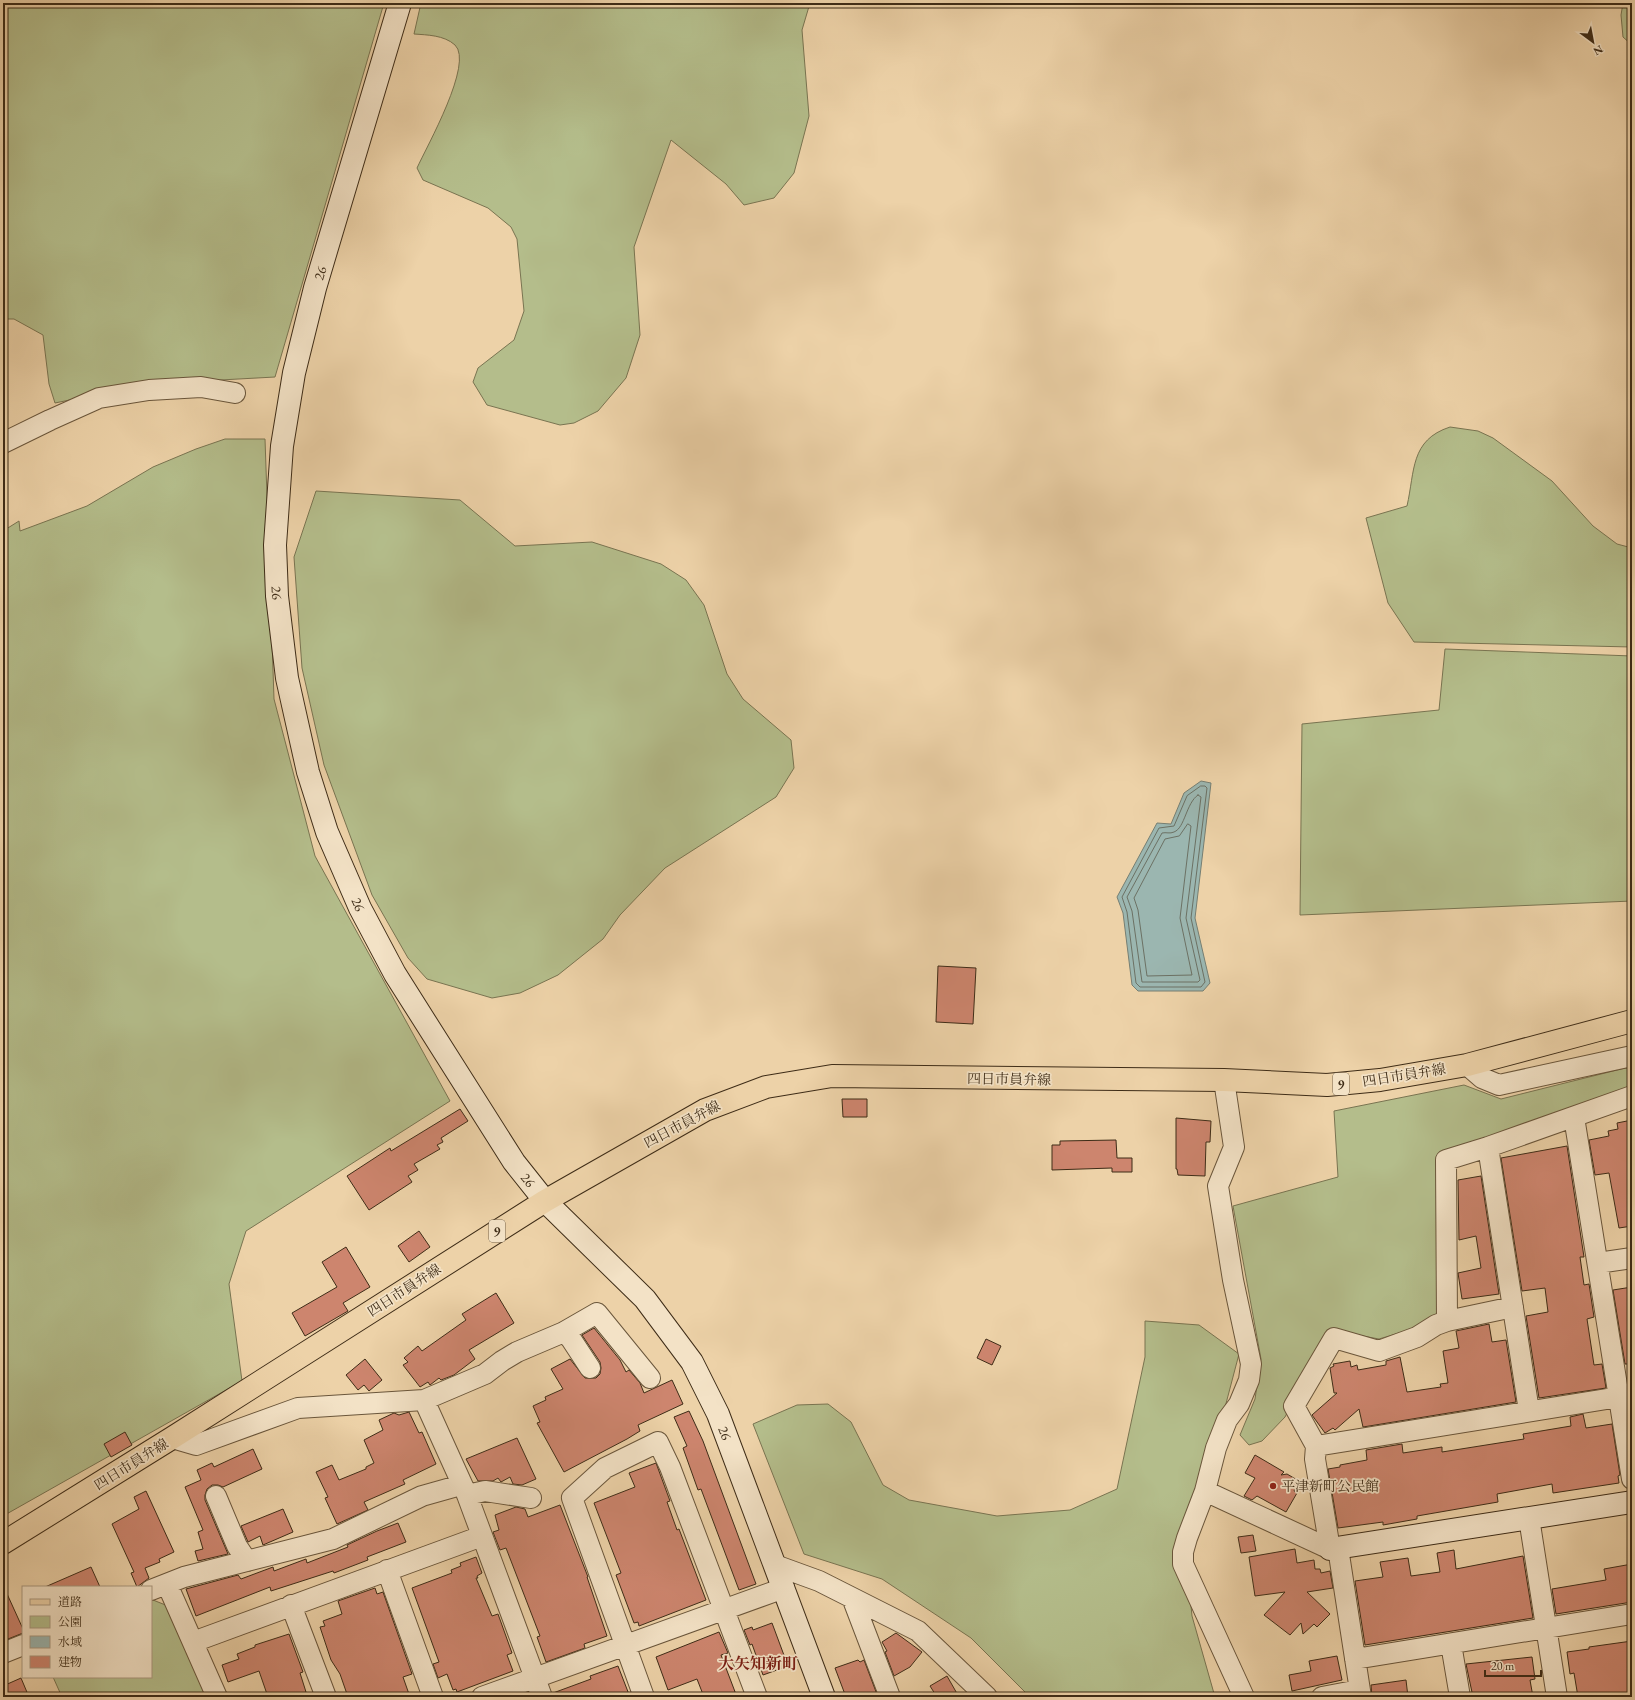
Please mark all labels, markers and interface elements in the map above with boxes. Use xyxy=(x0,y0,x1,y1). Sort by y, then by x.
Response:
north arrow xyxy=(1573,22,1613,62)
text: N xyxy=(1591,42,1606,59)
street label: 26 xyxy=(309,264,331,282)
street label: 26 xyxy=(268,586,286,601)
street label: 26 xyxy=(347,895,369,914)
street label: 四日市員弁線 xyxy=(1361,1060,1447,1090)
street label: 四日市員弁線 xyxy=(967,1069,1051,1089)
road number: 9 xyxy=(1333,1073,1349,1095)
street label: 四日市員弁線 xyxy=(641,1096,723,1152)
street label: 26 xyxy=(517,1169,540,1191)
road number: 9 xyxy=(489,1220,505,1242)
street label: 四日市員弁線 xyxy=(364,1260,444,1320)
street label: 26 xyxy=(714,1424,736,1443)
street label: 四日市員弁線 xyxy=(91,1434,171,1494)
place label: 平津新町公民館 xyxy=(1281,1477,1379,1495)
marker: 平津新町公民館 xyxy=(1268,1481,1278,1491)
legend xyxy=(22,1586,152,1678)
text: 道路 xyxy=(58,1594,82,1610)
text: 公園 xyxy=(58,1614,82,1630)
text: 水域 xyxy=(58,1634,82,1650)
scale bar xyxy=(1485,1652,1541,1678)
district label: 大矢知新町 xyxy=(718,1653,798,1674)
text: 建物 xyxy=(58,1654,82,1670)
text: 20 m xyxy=(1491,1658,1515,1674)

